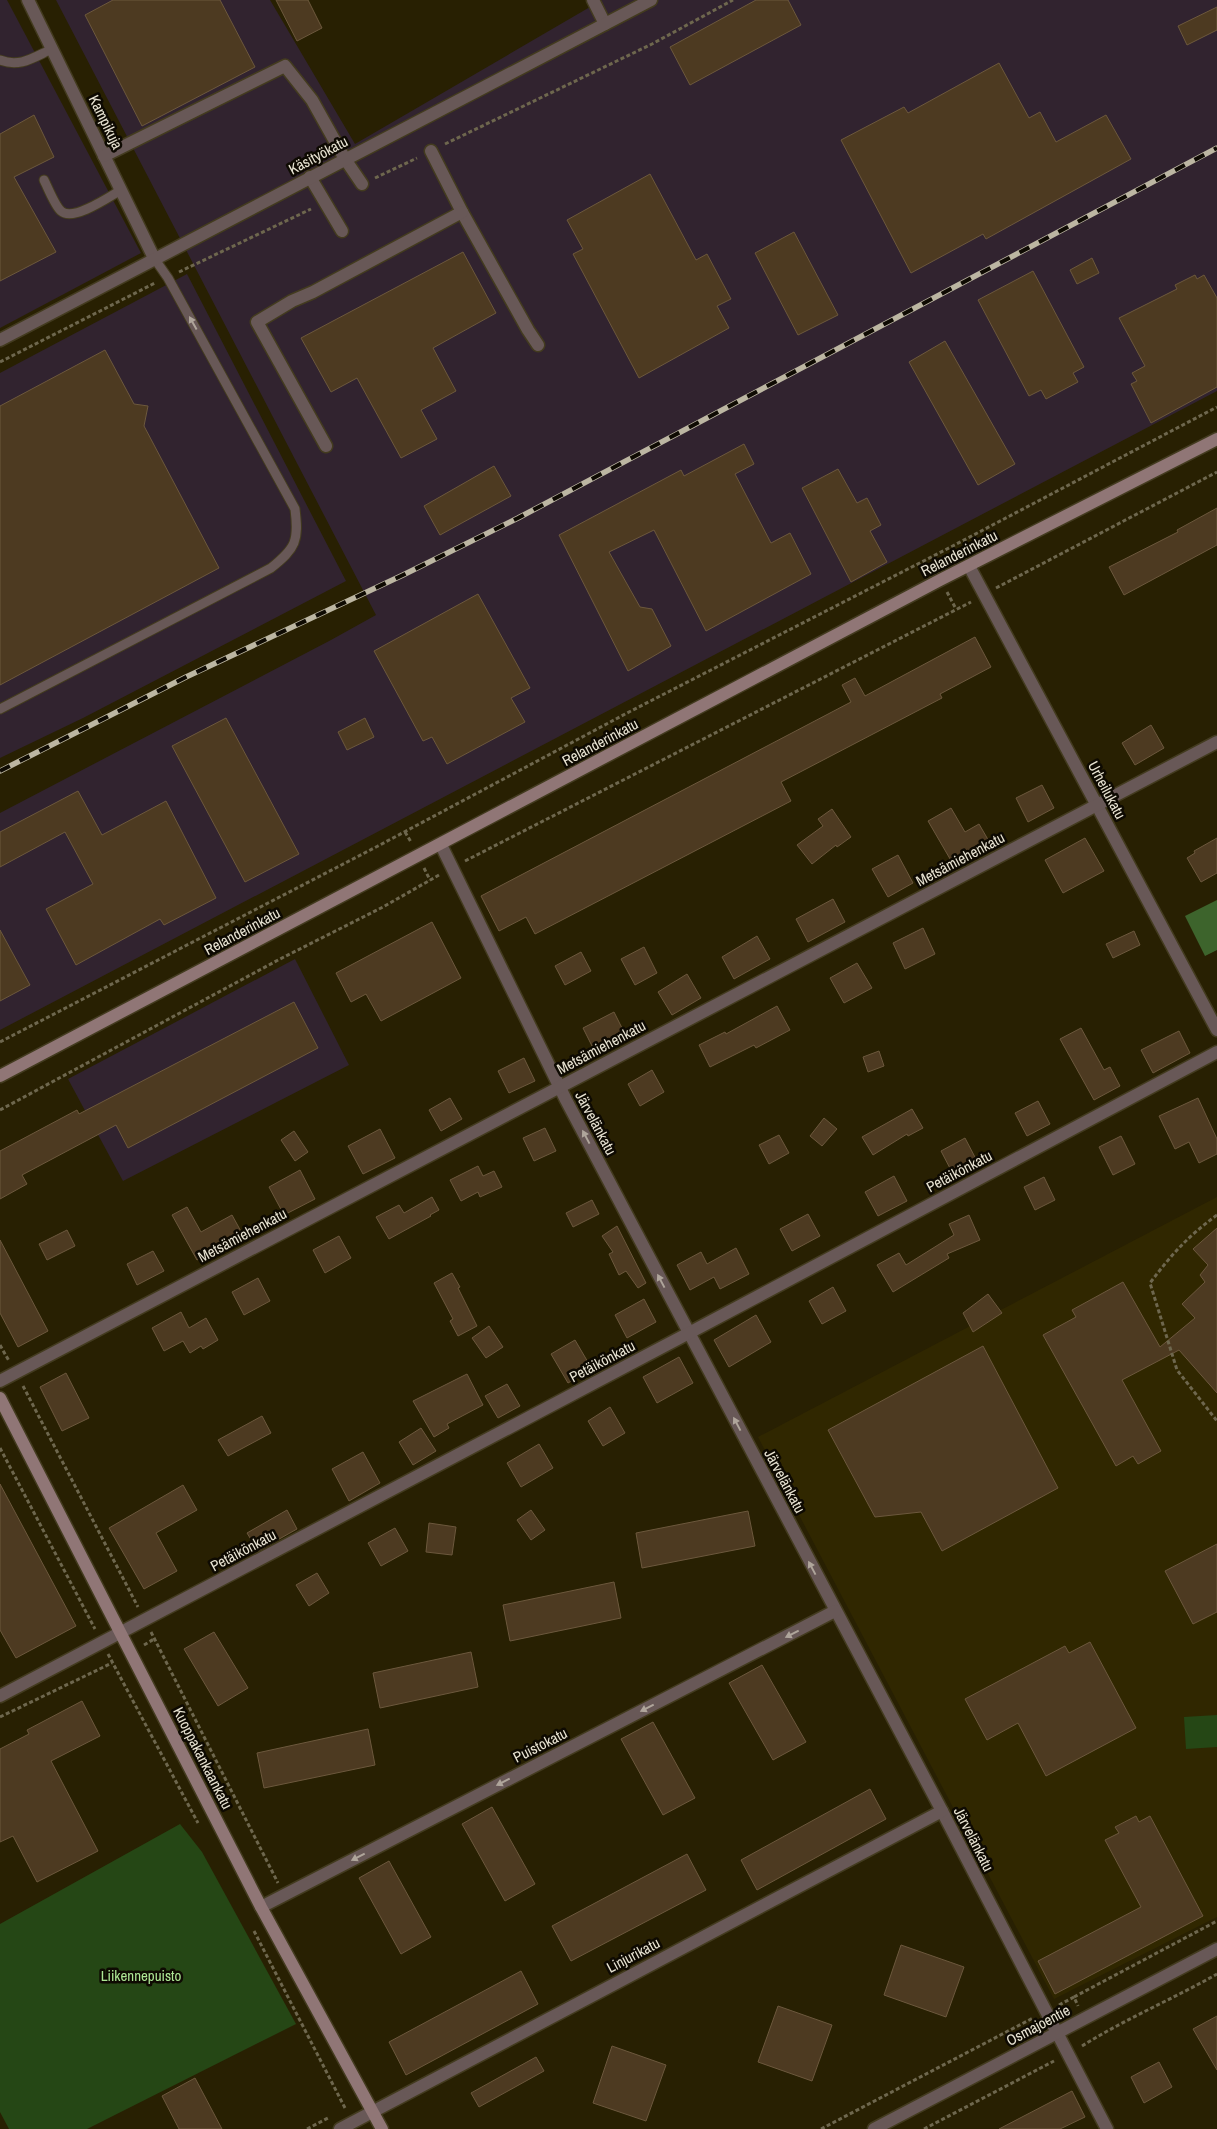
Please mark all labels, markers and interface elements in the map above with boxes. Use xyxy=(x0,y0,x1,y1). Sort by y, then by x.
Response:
street label: Kampikuja xyxy=(84,91,128,153)
street label: Käsityökatu xyxy=(285,131,351,179)
one-way arrow xyxy=(189,317,198,330)
street label: Relanderinkatu xyxy=(917,525,1001,581)
street label: Relanderinkatu xyxy=(558,713,642,771)
street label: Urheilukatu xyxy=(1083,757,1131,823)
street label: Metsämiehenkatu xyxy=(912,827,1008,891)
street label: Relanderinkatu xyxy=(200,902,284,960)
street label: Metsämiehenkatu xyxy=(553,1015,649,1079)
street label: Järvelänkatu xyxy=(570,1087,622,1159)
one-way arrow xyxy=(581,1130,590,1144)
street label: Petäikönkatu xyxy=(922,1145,996,1197)
street label: Metsämiehenkatu xyxy=(194,1203,290,1267)
one-way arrow xyxy=(657,1273,665,1288)
street label: Petäikönkatu xyxy=(565,1335,639,1387)
one-way arrow xyxy=(733,1417,741,1432)
street label: Järvelänkatu xyxy=(759,1445,811,1517)
street label: Petäikönkatu xyxy=(206,1524,280,1576)
one-way arrow xyxy=(808,1562,817,1575)
one-way arrow xyxy=(785,1630,799,1638)
street label: Kuoppakankaankatu xyxy=(168,1703,238,1813)
one-way arrow xyxy=(640,1704,654,1712)
street label: Puistokatu xyxy=(509,1722,571,1768)
one-way arrow xyxy=(495,1778,510,1786)
street label: Järvelänkatu xyxy=(949,1803,999,1875)
one-way arrow xyxy=(351,1853,365,1861)
street label: Linjurikatu xyxy=(603,1932,663,1978)
park label: Liikennepuisto xyxy=(101,1965,182,1986)
street label: Osmajoentie xyxy=(1002,1999,1074,2051)

